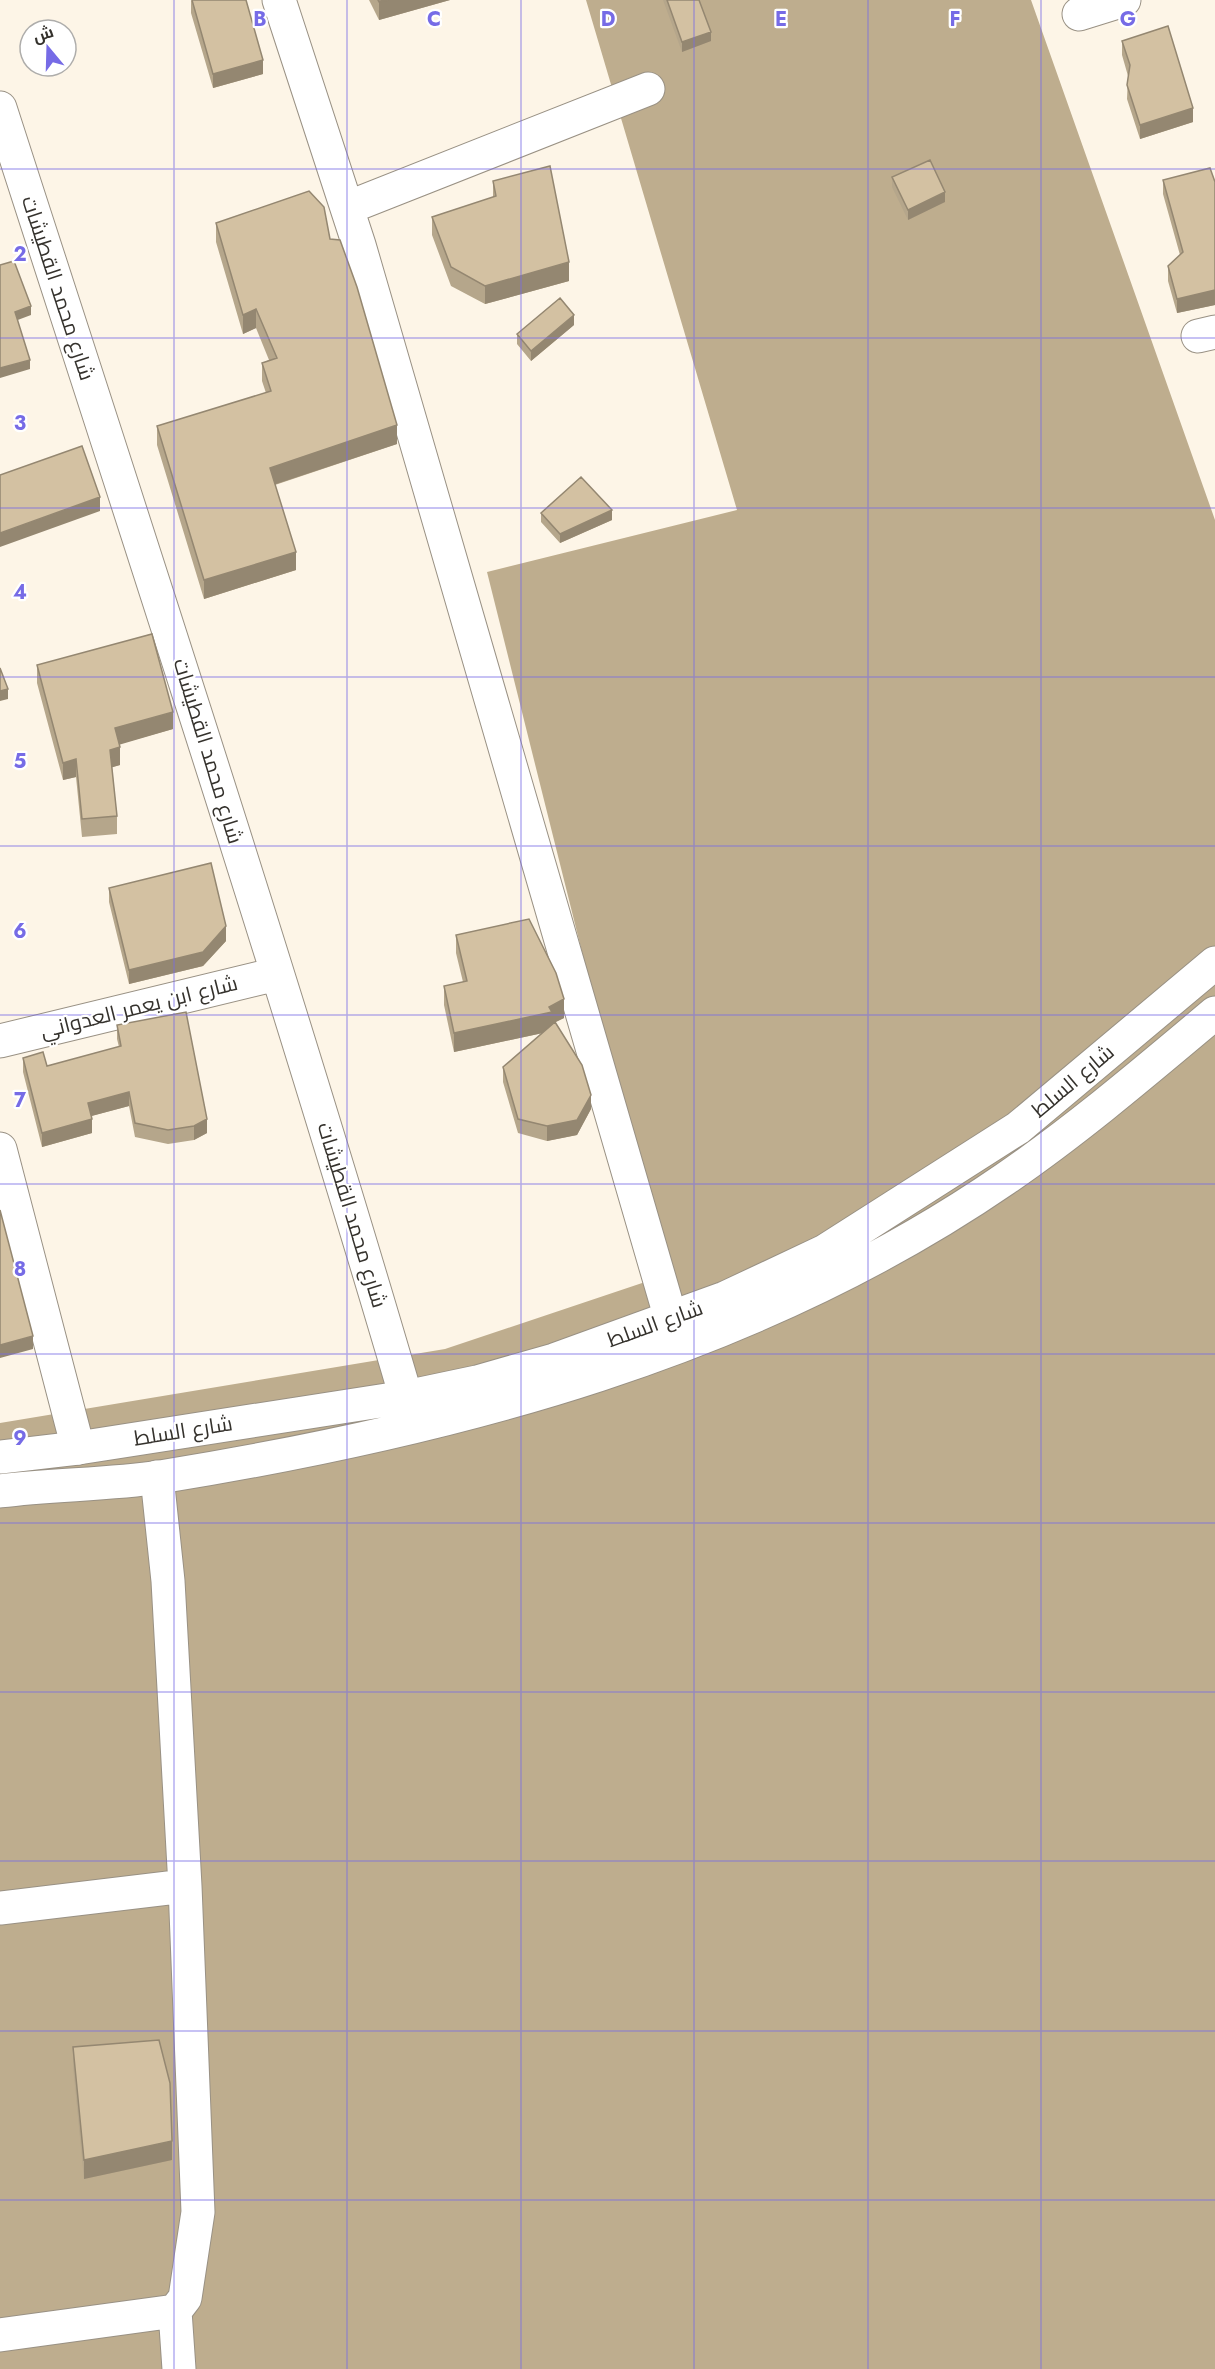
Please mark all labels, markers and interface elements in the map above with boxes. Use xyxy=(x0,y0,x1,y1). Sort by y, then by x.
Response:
text: B xyxy=(253,5,267,34)
text: C xyxy=(427,5,441,34)
text: D xyxy=(601,5,615,34)
text: E xyxy=(775,5,787,34)
text: F xyxy=(949,5,961,34)
text: G xyxy=(1120,5,1136,34)
north arrow xyxy=(18,18,78,78)
text: ش xyxy=(30,20,57,49)
street label: شارع محمد القطيشات xyxy=(14,192,102,384)
text: 2 xyxy=(13,240,27,269)
text: 3 xyxy=(14,409,26,438)
text: 4 xyxy=(13,578,27,607)
street label: شارع محمد القطيشات xyxy=(166,655,250,847)
text: 5 xyxy=(14,747,27,776)
text: 6 xyxy=(13,917,27,946)
street label: شارع ابن يعمر العدواني xyxy=(37,968,241,1047)
street label: شارع السلط xyxy=(1025,1037,1121,1125)
text: 7 xyxy=(14,1086,27,1115)
street label: شارع محمد القطيشات xyxy=(310,1119,394,1311)
text: 8 xyxy=(14,1255,26,1284)
street label: شارع السلط xyxy=(603,1293,707,1355)
street label: شارع السلط xyxy=(131,1408,235,1454)
text: 9 xyxy=(13,1424,27,1453)

